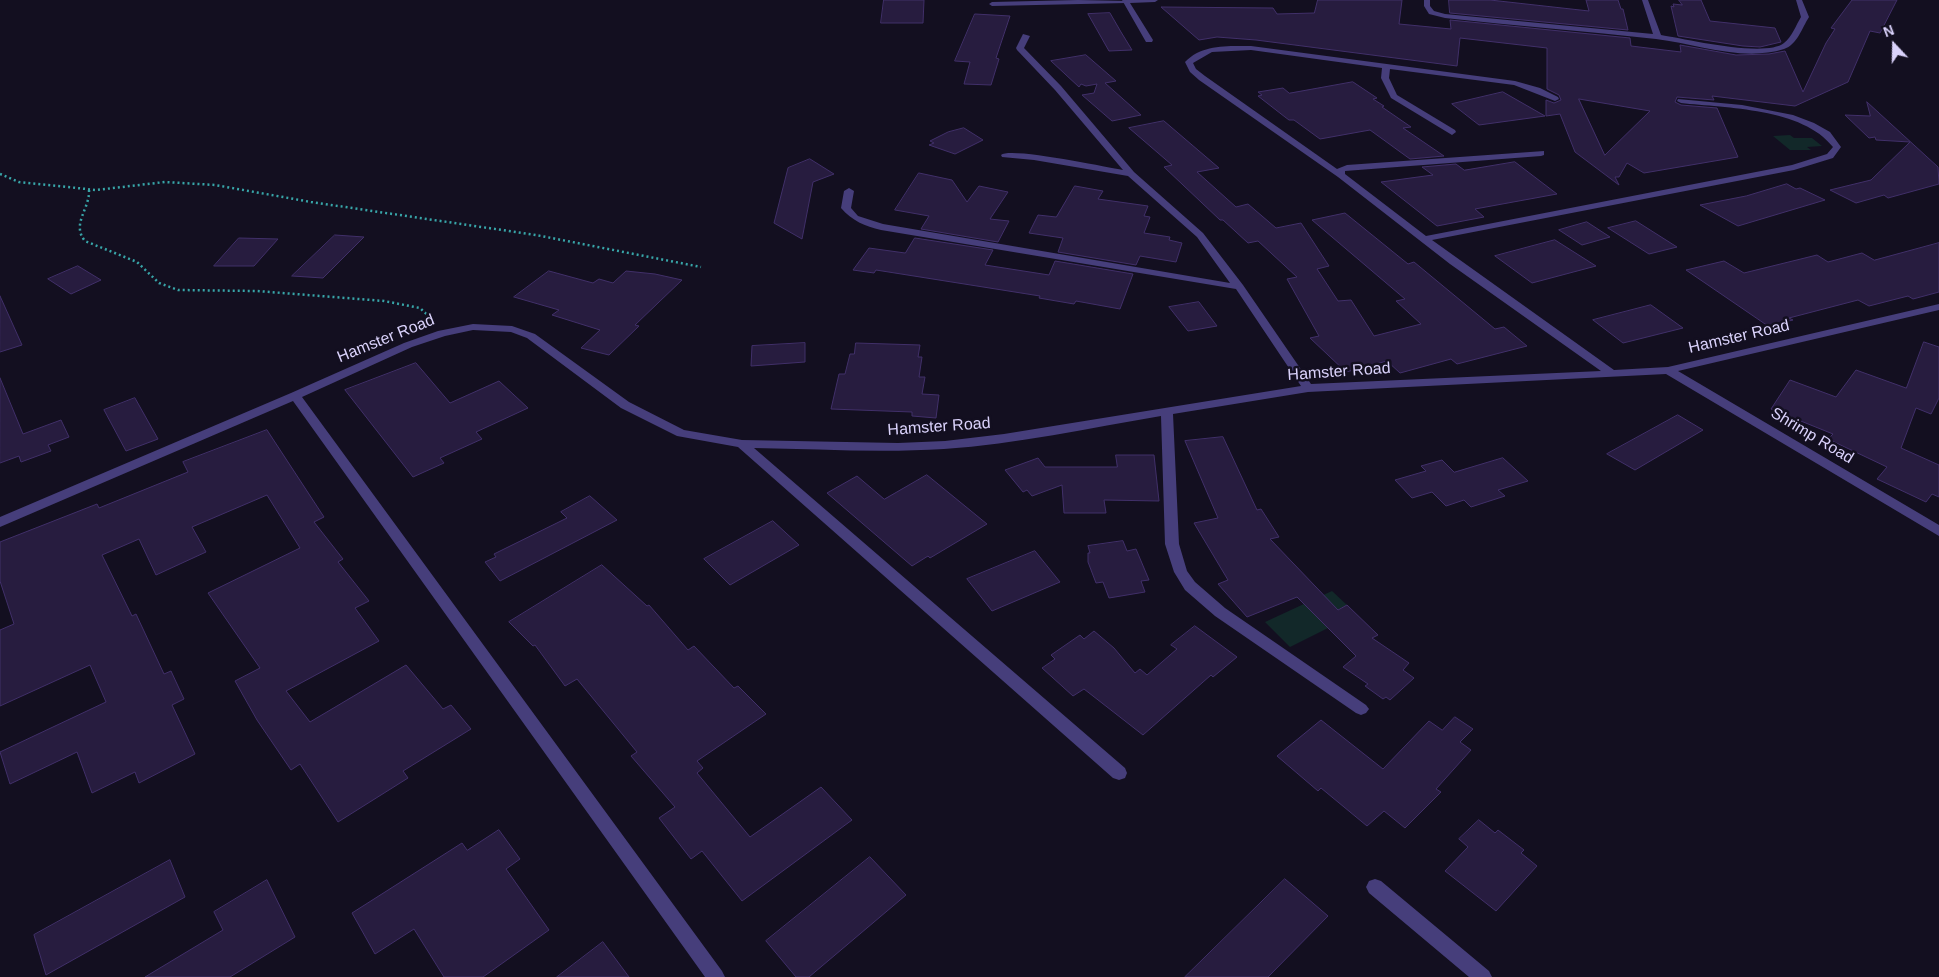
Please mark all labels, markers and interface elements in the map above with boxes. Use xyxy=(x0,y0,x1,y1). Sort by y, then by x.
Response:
north arrow xyxy=(1869,20,1919,70)
text: N xyxy=(1881,22,1896,40)
street label: Hamster Road xyxy=(335,311,437,367)
street label: Hamster Road xyxy=(1687,316,1791,358)
street label: Hamster Road xyxy=(1287,359,1391,385)
street label: Shrimp Road xyxy=(1767,404,1857,468)
street label: Hamster Road xyxy=(887,414,991,440)

